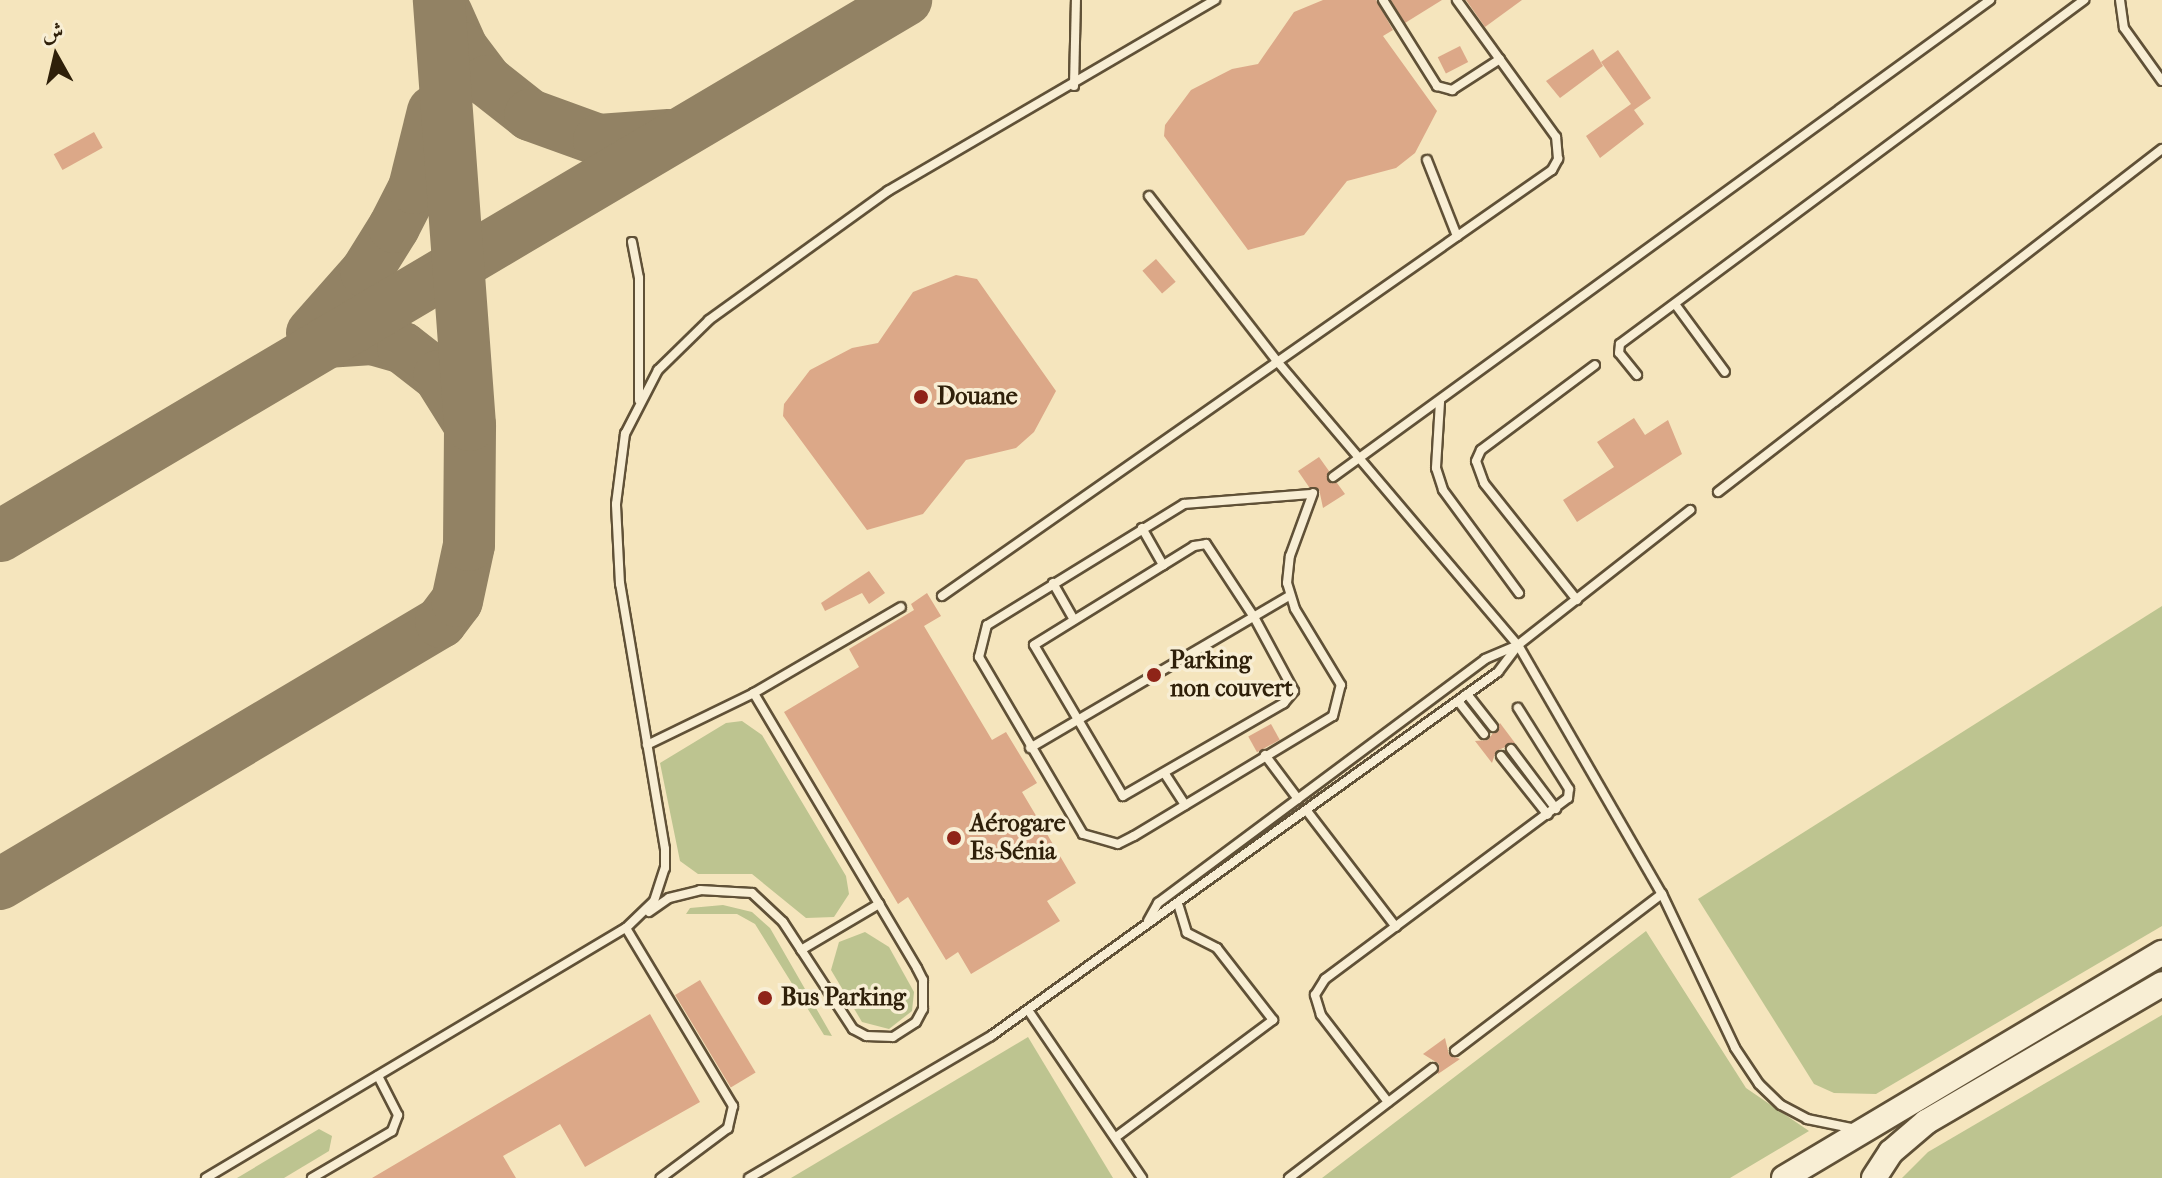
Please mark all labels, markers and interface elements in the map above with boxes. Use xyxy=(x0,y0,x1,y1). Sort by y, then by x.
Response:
north arrow xyxy=(16,16,96,96)
text: ش xyxy=(40,18,65,47)
place label: Douane xyxy=(937,383,1018,411)
marker: Douane xyxy=(912,388,930,406)
place label: Parking non couvert xyxy=(1170,647,1293,703)
marker: Parking non couvert xyxy=(1145,666,1163,684)
place label: Aérogare Es-Sénia xyxy=(970,810,1066,866)
marker: Aérogare Es-Sénia xyxy=(945,829,963,847)
place label: Bus Parking xyxy=(781,984,906,1012)
marker: Bus Parking xyxy=(756,989,774,1007)

